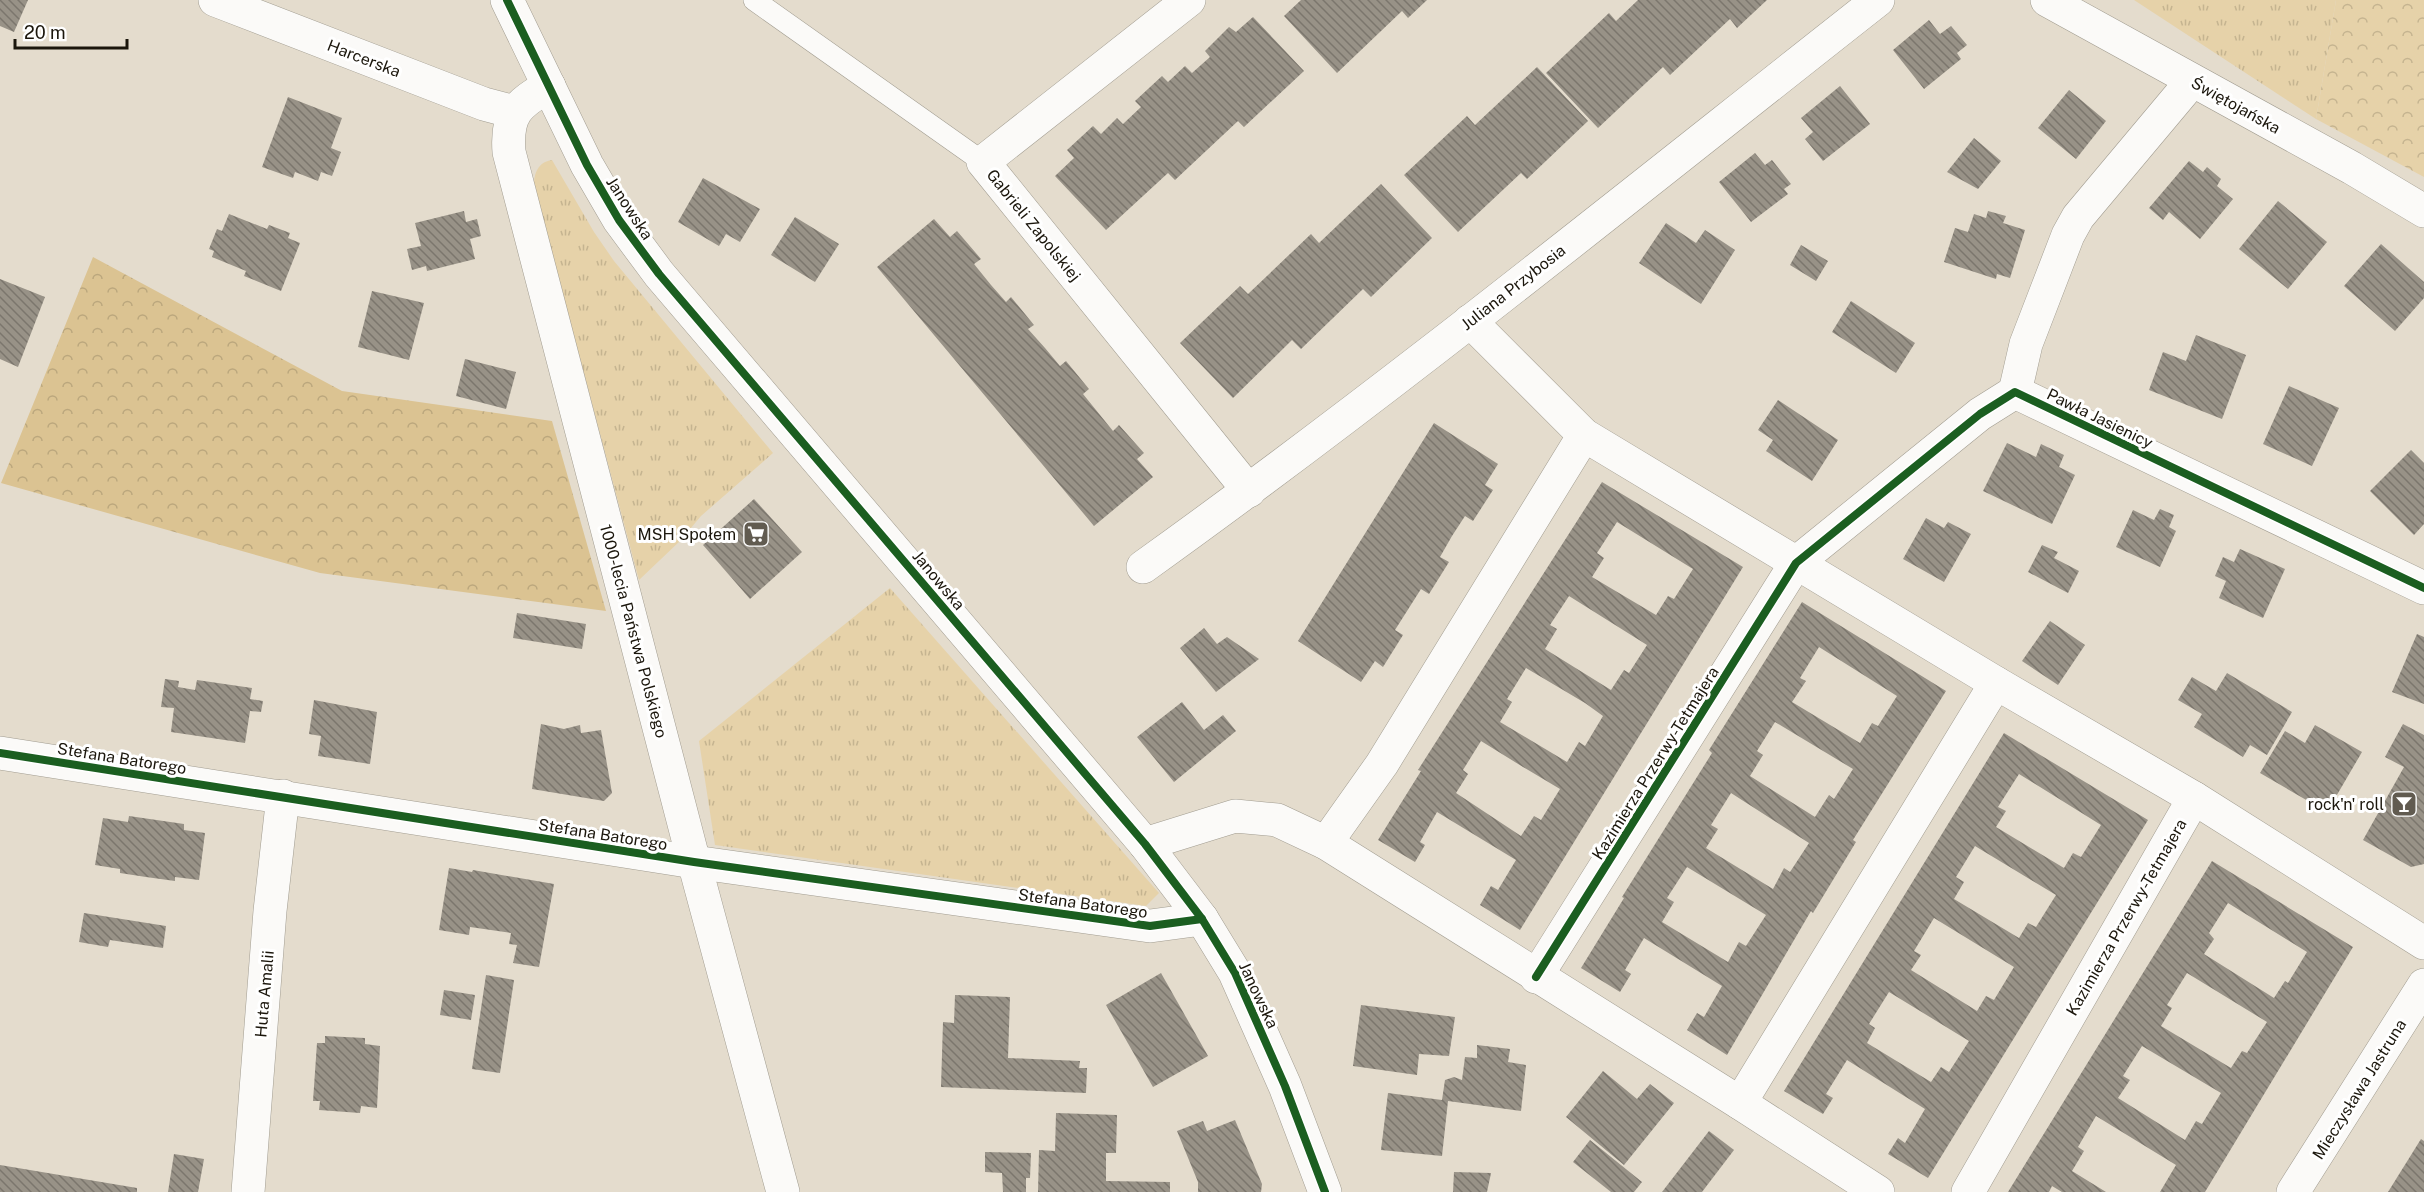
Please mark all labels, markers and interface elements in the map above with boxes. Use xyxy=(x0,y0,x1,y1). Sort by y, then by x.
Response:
scale bar xyxy=(15,12,128,50)
text: 20 m xyxy=(24,22,66,43)
street label: Harcerska xyxy=(325,36,403,81)
street label: Świętojańska xyxy=(2188,72,2284,138)
street label: Gabrieli Zapolskiej xyxy=(983,165,1085,285)
street label: Janowska xyxy=(602,173,657,243)
street label: Juliana Przybosia xyxy=(1457,241,1569,334)
street label: Pawła Jasienicy xyxy=(2044,385,2156,453)
supermarket icon: MSH Społem xyxy=(741,519,771,549)
street label: 1000-lecia Państwa Polskiego xyxy=(596,522,671,740)
place label: MSH Społem xyxy=(638,525,736,544)
street label: Janowska xyxy=(908,547,969,614)
street label: Kazimierza Przerwy-Tetmajera xyxy=(1588,663,1723,863)
street label: Stefana Batorego xyxy=(56,739,188,778)
bar icon: rock'n' roll xyxy=(2389,789,2419,819)
place label: rock'n' roll xyxy=(2308,795,2384,814)
street label: Stefana Batorego xyxy=(537,815,669,854)
street label: Kazimierza Przerwy-Tetmajera xyxy=(2062,816,2191,1019)
street label: Stefana Batorego xyxy=(1017,885,1149,922)
street label: Huta Amalii xyxy=(251,950,278,1038)
street label: Janowska xyxy=(1235,959,1282,1032)
street label: Mieczysława Jastruna xyxy=(2309,1016,2410,1163)

